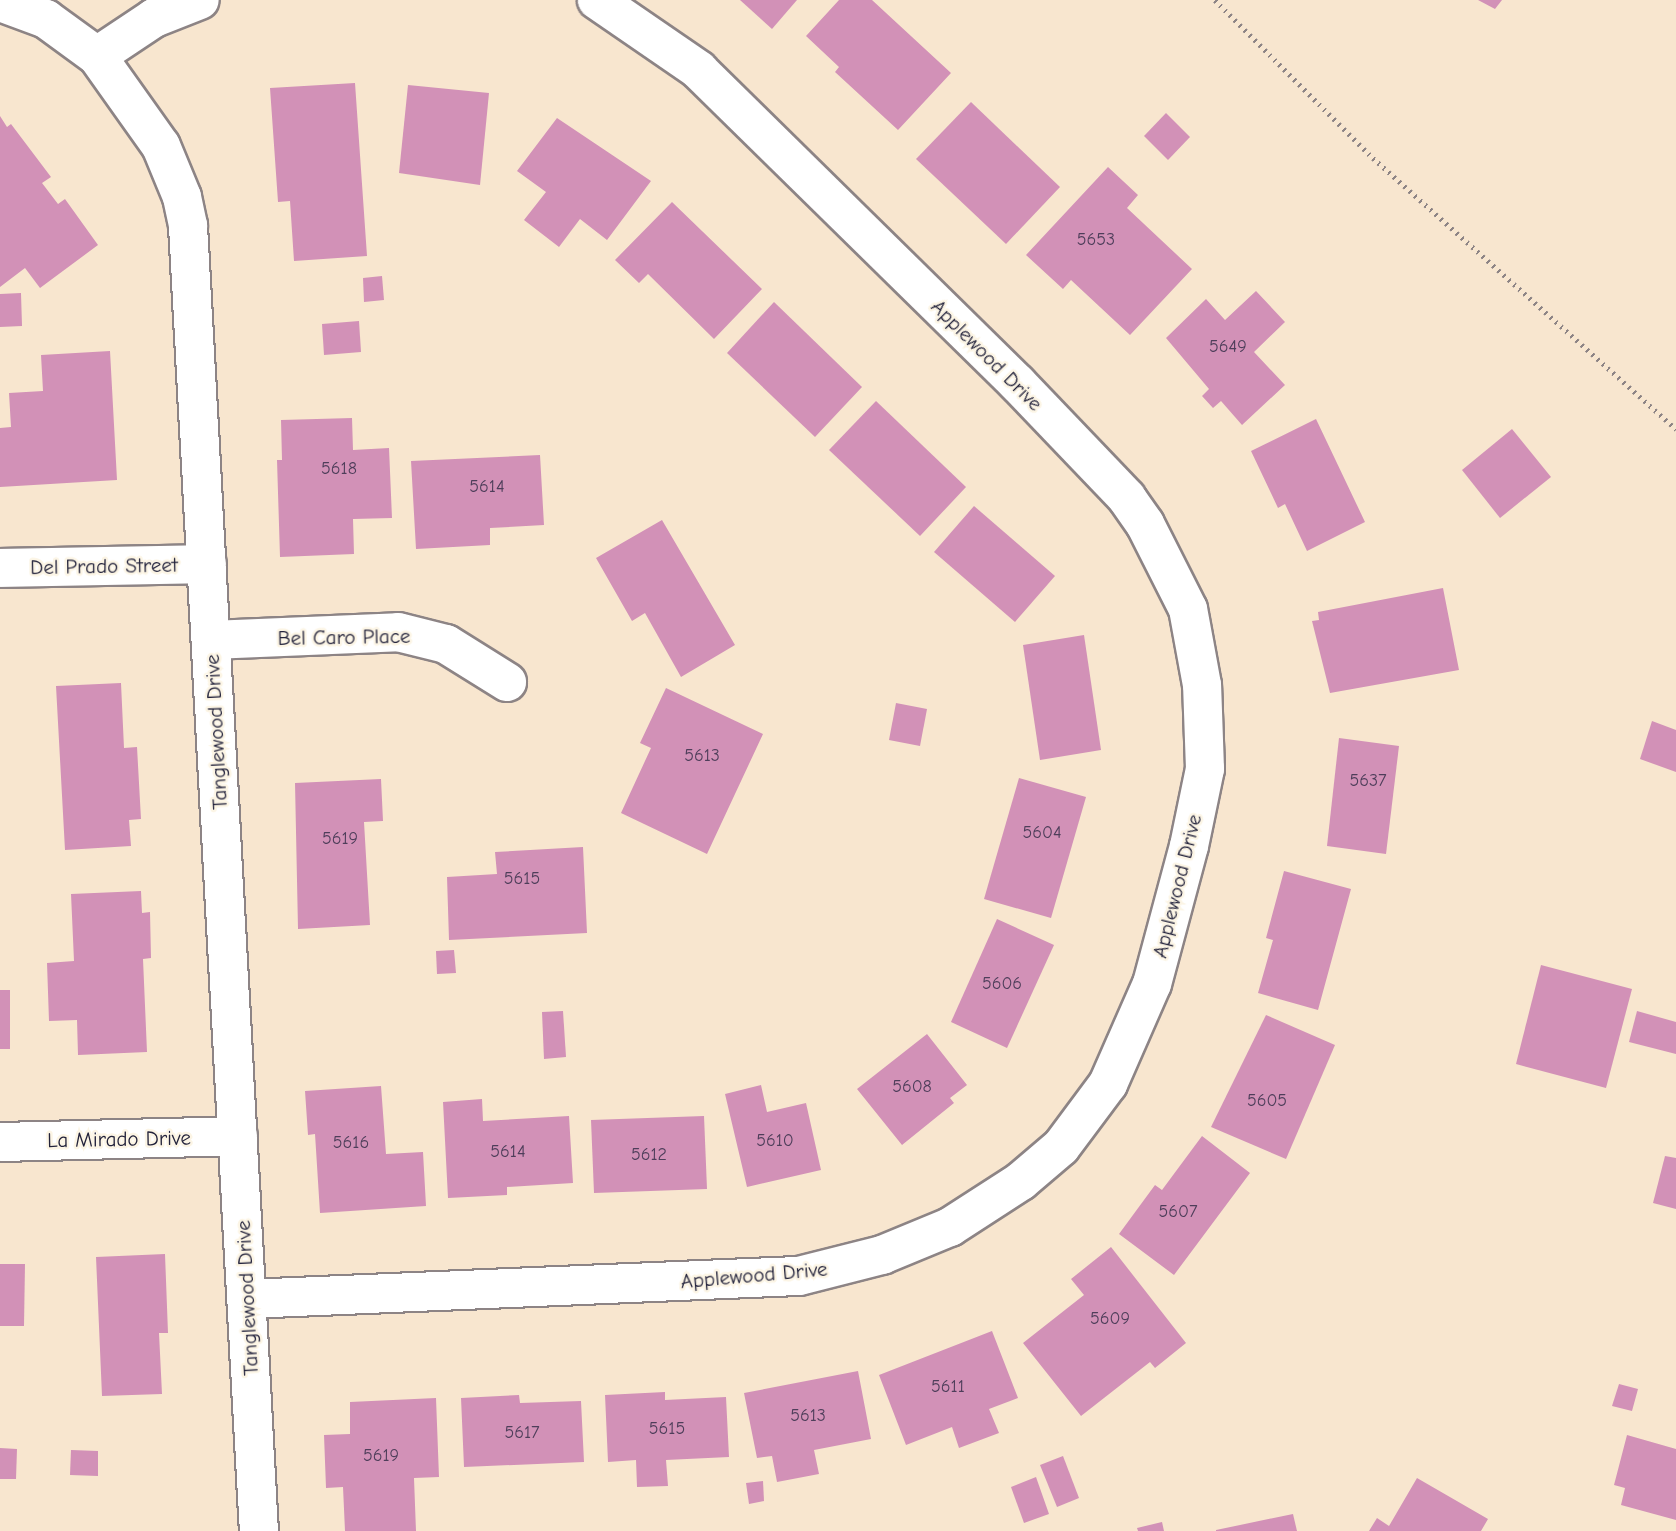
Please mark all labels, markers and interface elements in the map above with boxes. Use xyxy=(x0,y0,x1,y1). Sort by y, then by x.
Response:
house number: 5653 xyxy=(1077,229,1115,251)
street label: Applewood Drive xyxy=(926,294,1048,416)
house number: 5649 xyxy=(1209,336,1247,358)
house number: 5618 xyxy=(321,458,357,480)
house number: 5614 xyxy=(469,476,505,498)
street label: Del Prado Street xyxy=(30,552,178,580)
street label: Bel Caro Place xyxy=(277,623,411,651)
street label: Tanglewood Drive xyxy=(199,654,233,810)
house number: 5613 xyxy=(684,745,720,767)
house number: 5637 xyxy=(1349,770,1387,792)
street label: Applewood Drive xyxy=(1147,811,1207,961)
house number: 5604 xyxy=(1022,822,1062,844)
house number: 5619 xyxy=(322,828,358,850)
house number: 5615 xyxy=(504,868,540,890)
house number: 5606 xyxy=(982,973,1022,995)
house number: 5608 xyxy=(892,1076,932,1098)
house number: 5605 xyxy=(1247,1090,1287,1112)
street label: La Mirado Drive xyxy=(47,1125,191,1153)
house number: 5610 xyxy=(756,1130,794,1152)
house number: 5616 xyxy=(333,1132,369,1154)
house number: 5614 xyxy=(490,1141,526,1163)
house number: 5612 xyxy=(631,1144,667,1166)
house number: 5607 xyxy=(1159,1201,1197,1223)
street label: Tanglewood Drive xyxy=(230,1220,264,1376)
street label: Applewood Drive xyxy=(680,1256,828,1294)
house number: 5609 xyxy=(1090,1308,1130,1330)
house number: 5611 xyxy=(931,1376,965,1398)
house number: 5613 xyxy=(790,1405,826,1427)
house number: 5615 xyxy=(649,1418,685,1440)
house number: 5617 xyxy=(504,1422,540,1444)
house number: 5619 xyxy=(363,1445,399,1467)

